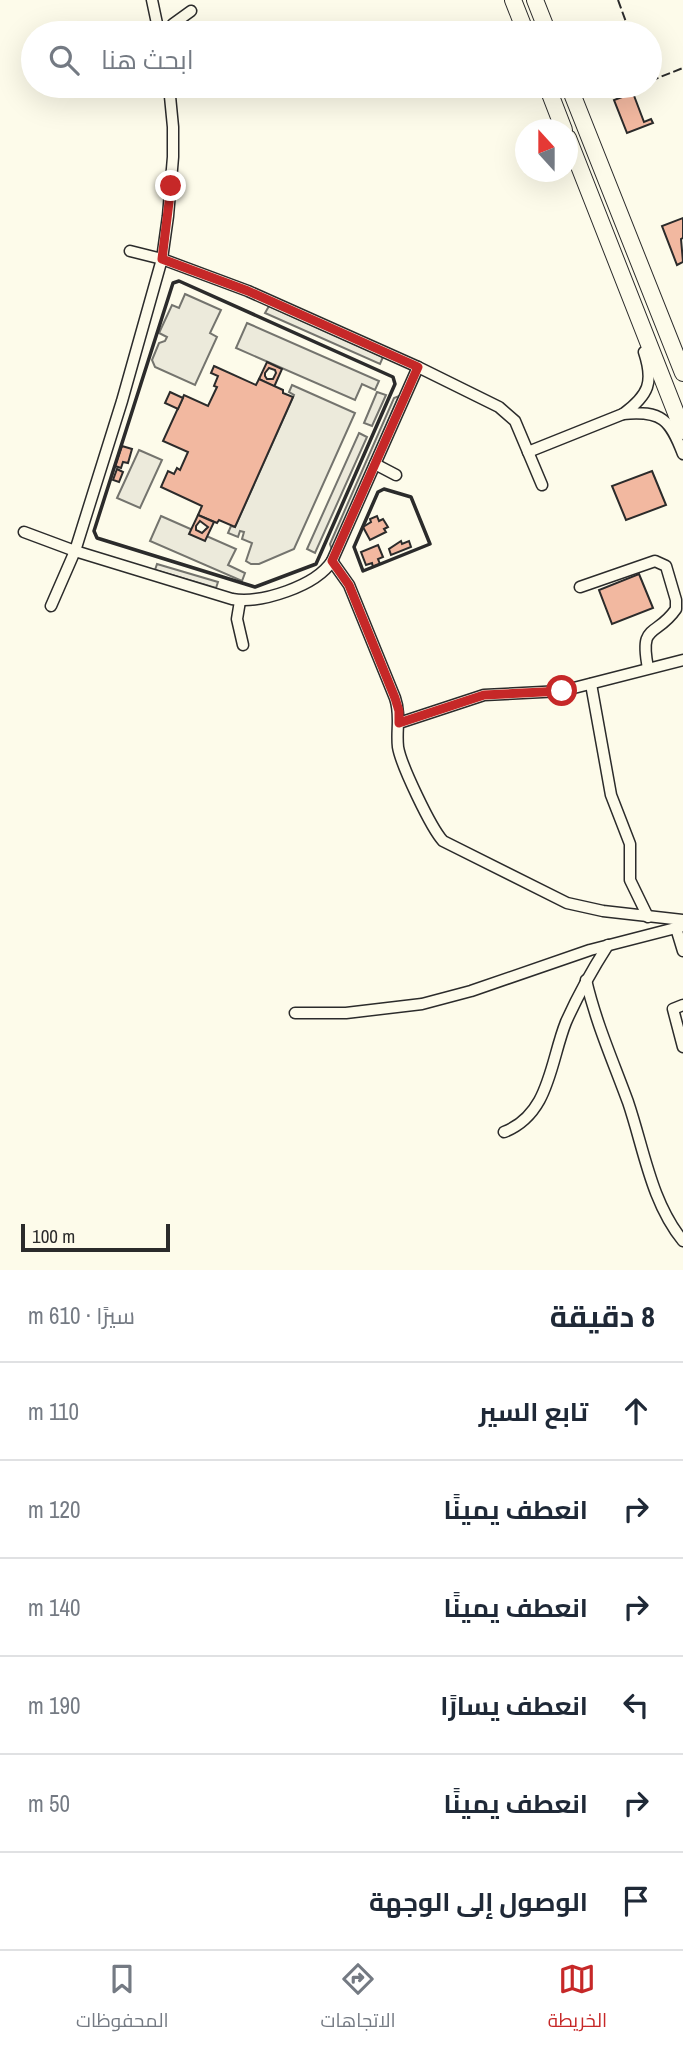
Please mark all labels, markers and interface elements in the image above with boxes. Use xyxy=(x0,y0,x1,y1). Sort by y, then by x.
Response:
search box xyxy=(21,21,662,98)
icon: search xyxy=(45,41,83,79)
text: ابحث هنا xyxy=(101,42,194,77)
north arrow xyxy=(515,119,578,182)
route end xyxy=(155,170,186,201)
route start xyxy=(546,675,577,706)
scale bar xyxy=(21,1221,170,1253)
text: 100 m xyxy=(32,1223,75,1249)
text: 8 دقيقة xyxy=(550,1296,655,1336)
text: سيرًا · 610 m xyxy=(28,1300,135,1331)
icon: ahead xyxy=(617,1392,655,1430)
text: تابع السير xyxy=(479,1394,588,1429)
text: 110 m xyxy=(28,1396,79,1427)
icon: right xyxy=(617,1490,655,1528)
text: انعطف يمينًا xyxy=(443,1492,588,1527)
text: 120 m xyxy=(28,1494,80,1525)
icon: right xyxy=(617,1588,655,1626)
text: انعطف يمينًا xyxy=(443,1590,588,1625)
text: 140 m xyxy=(28,1592,80,1623)
icon: left xyxy=(617,1686,655,1724)
text: انعطف يسارًا xyxy=(440,1688,588,1723)
text: 190 m xyxy=(28,1690,80,1721)
icon: right xyxy=(617,1784,655,1822)
text: انعطف يمينًا xyxy=(443,1786,588,1821)
text: 50 m xyxy=(28,1788,70,1819)
icon: arrive xyxy=(617,1882,655,1920)
text: الوصول إلى الوجهة xyxy=(369,1884,588,1919)
tab: المحفوظات xyxy=(76,1960,169,2038)
tab: الاتجاهات xyxy=(320,1960,396,2038)
tab: الخريطة xyxy=(548,1960,607,2038)

